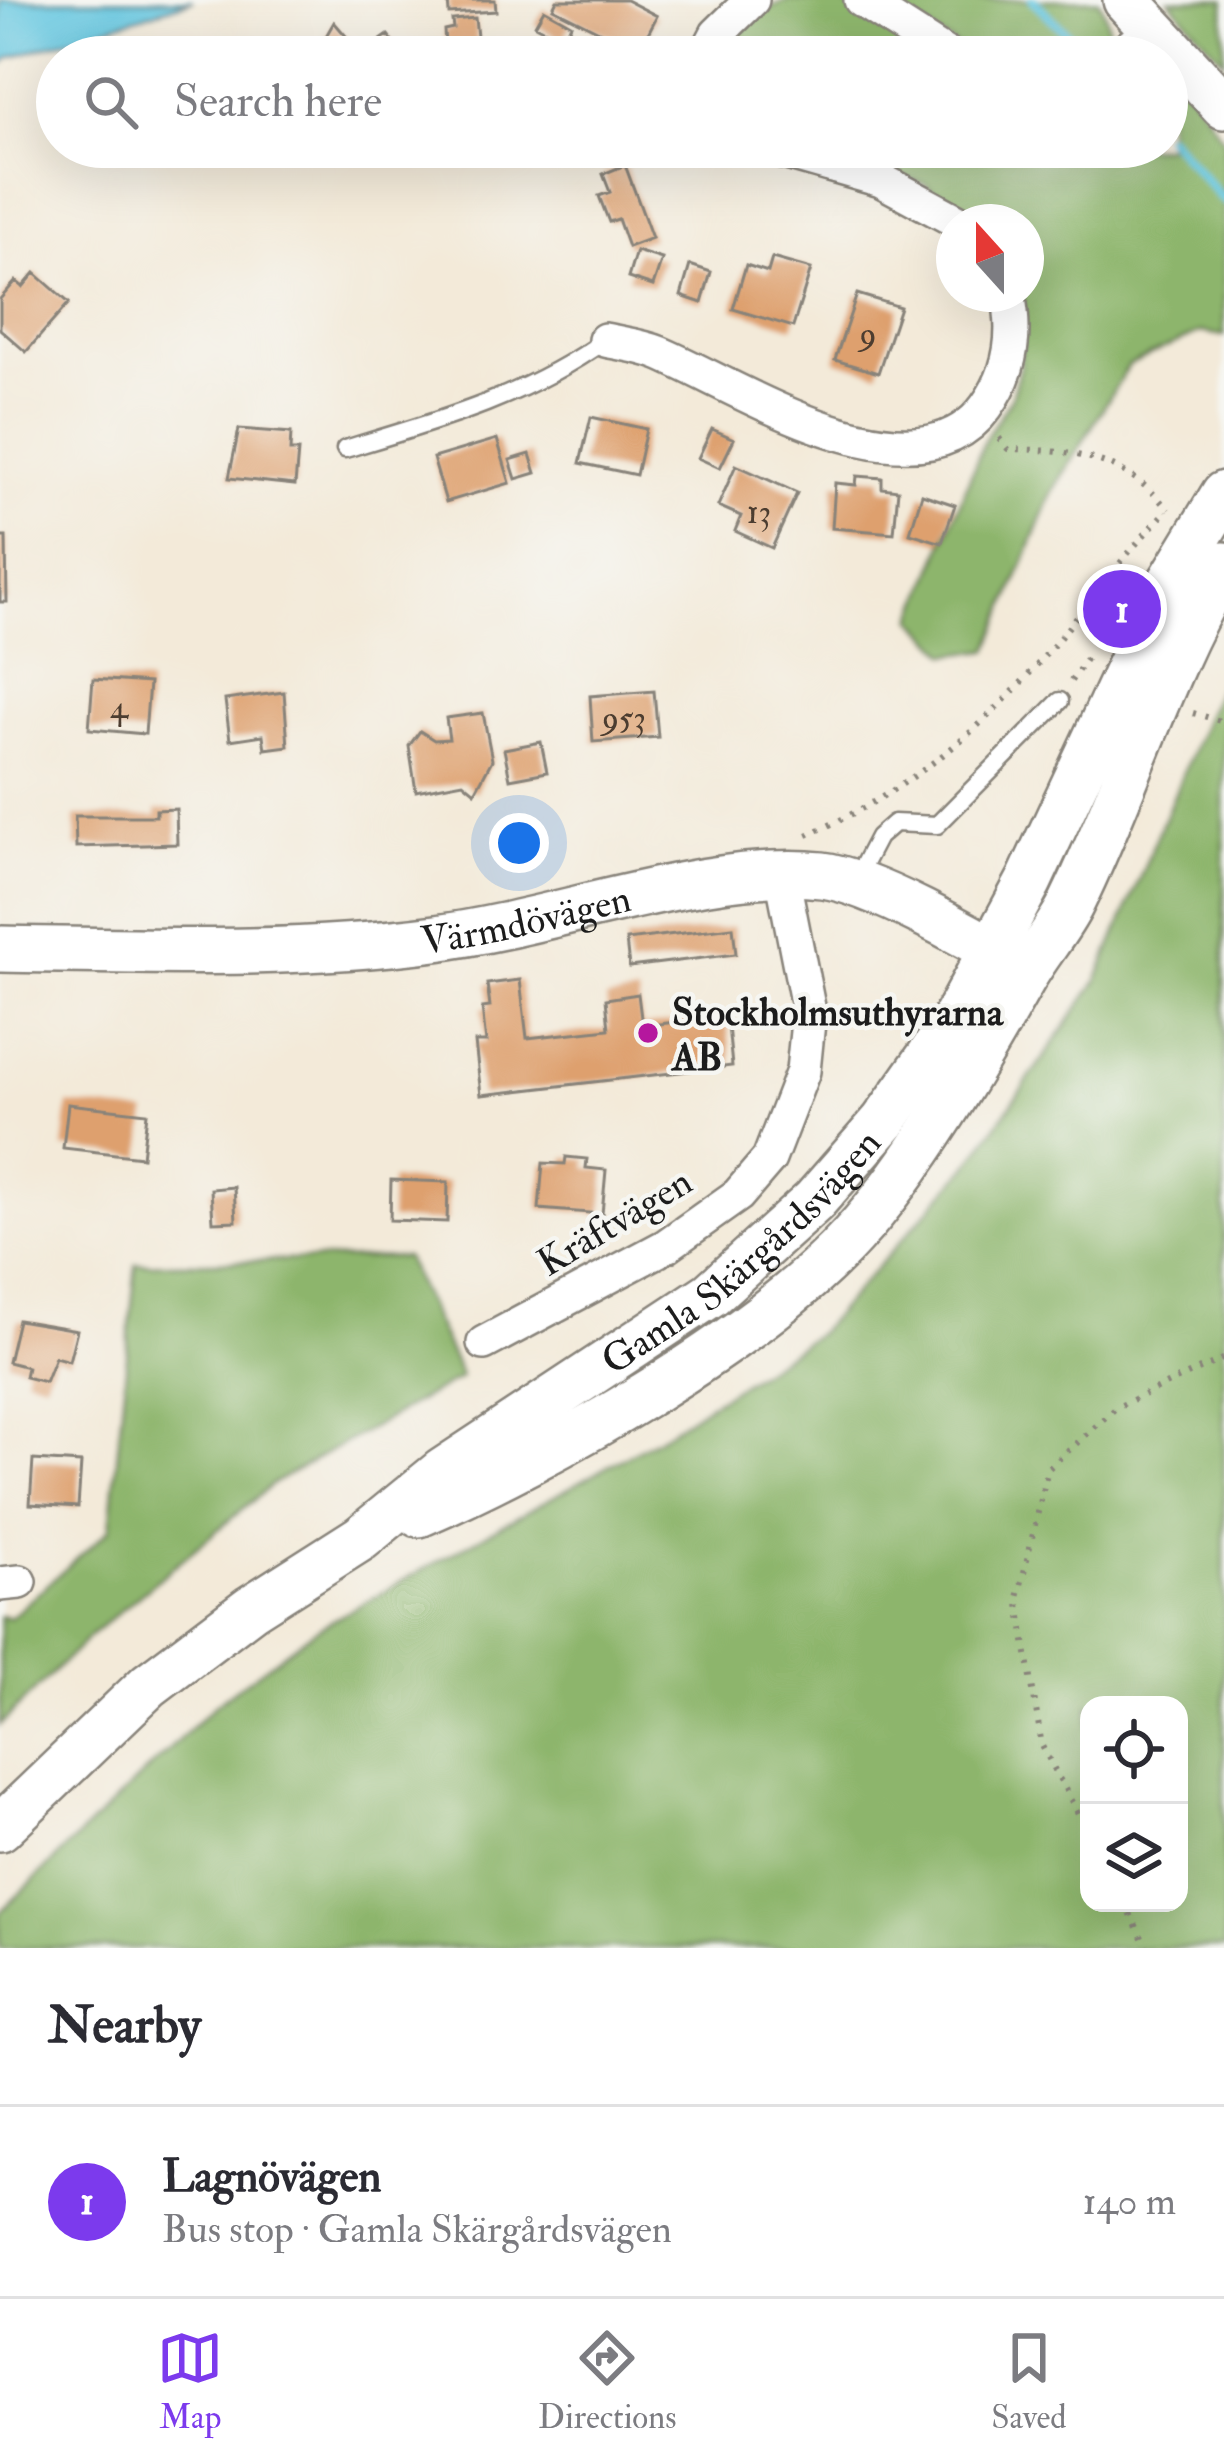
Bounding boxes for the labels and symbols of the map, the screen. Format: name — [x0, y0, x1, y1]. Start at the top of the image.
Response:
north arrow — [936, 204, 1044, 312]
house number: 9 — [857, 314, 876, 355]
house number: 13 — [747, 492, 771, 533]
pin: 1 — [1083, 564, 1161, 654]
house number: 4 — [110, 687, 130, 728]
house number: 953 — [599, 698, 646, 739]
your location — [489, 813, 549, 873]
street label: Värmdövägen — [418, 874, 636, 966]
place label: Stockholmsuthyrarna AB — [670, 988, 1004, 1082]
marker: Stockholmsuthyrarna AB — [635, 1020, 661, 1046]
street label: Gamla Skärgårdsvägen — [592, 1119, 892, 1386]
street label: Kräftvägen — [529, 1157, 701, 1287]

